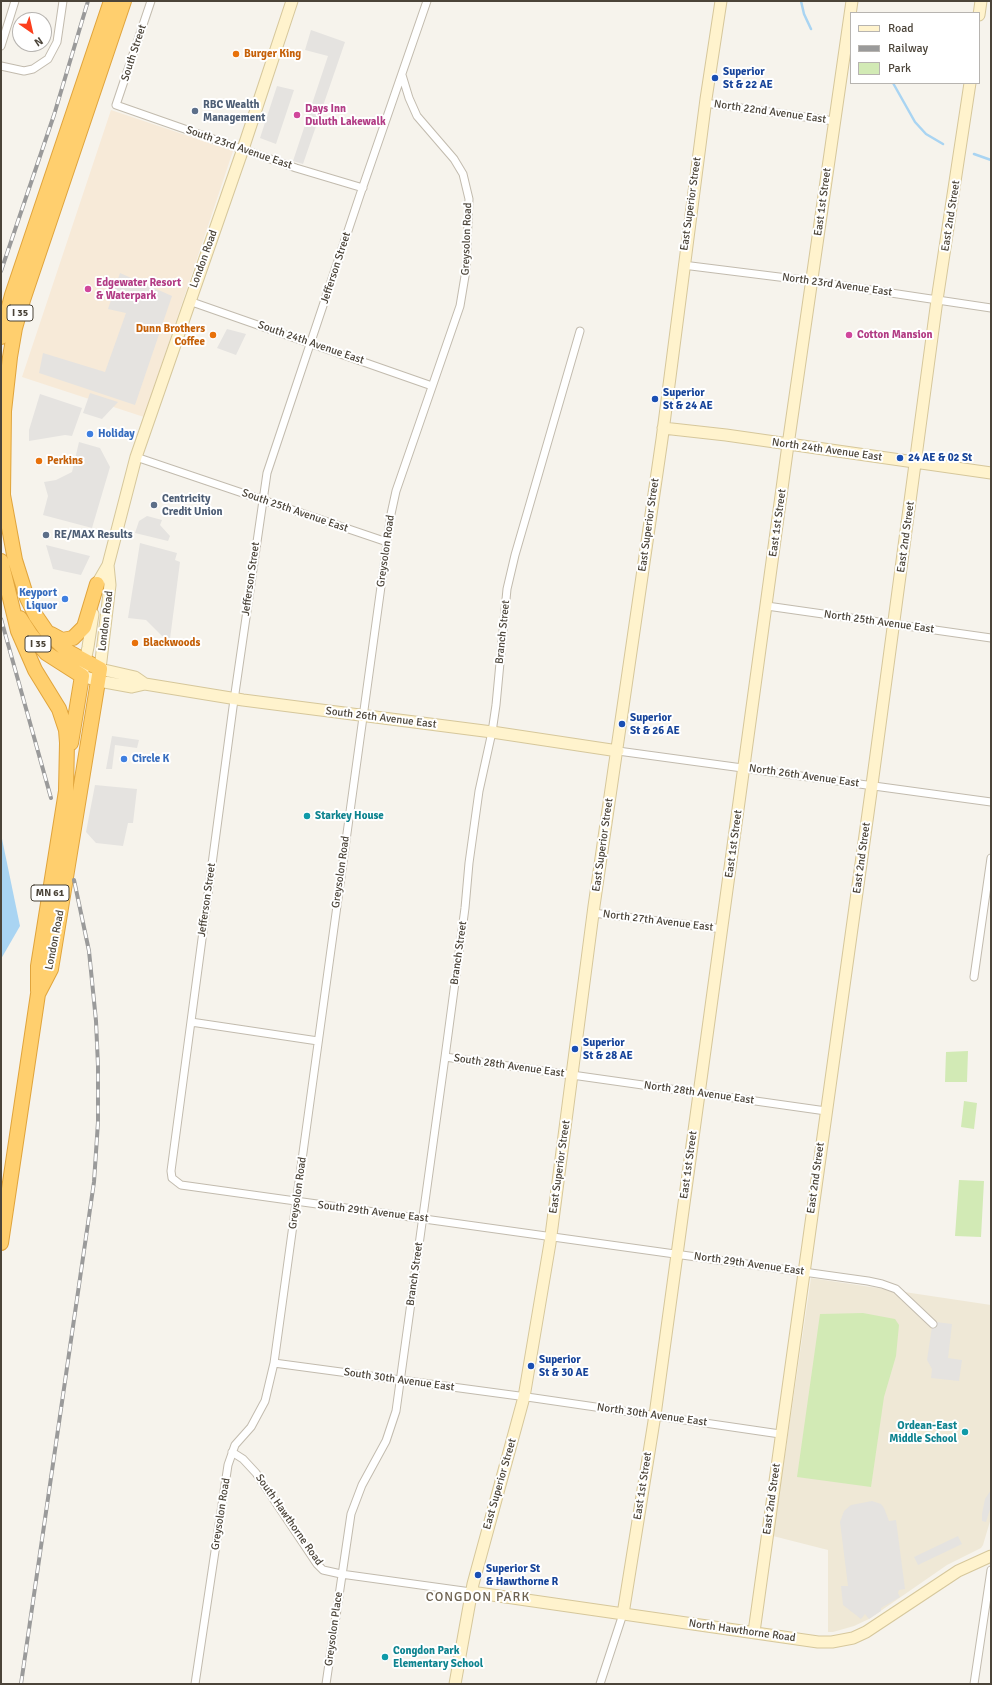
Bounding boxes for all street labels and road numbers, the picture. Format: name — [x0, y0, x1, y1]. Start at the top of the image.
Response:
street label: South Street — [119, 23, 149, 83]
street label: North 22nd Avenue East — [713, 98, 827, 126]
street label: South 23rd Avenue East — [184, 124, 294, 172]
street label: East Superior Street — [678, 156, 704, 252]
street label: East 1st Street — [812, 167, 834, 237]
street label: East 2nd Street — [939, 180, 963, 252]
street label: Greysolon Road — [459, 202, 475, 276]
street label: London Road — [187, 228, 221, 290]
street label: Jefferson Street — [318, 231, 354, 305]
street label: North 23rd Avenue East — [781, 271, 893, 299]
road number: I 35 — [7, 305, 33, 321]
street label: South 24th Avenue East — [256, 319, 366, 367]
street label: North 24th Avenue East — [771, 436, 883, 464]
street label: East Superior Street — [636, 477, 662, 573]
street label: South 25th Avenue East — [240, 487, 350, 535]
street label: East 1st Street — [767, 488, 789, 558]
street label: East 2nd Street — [894, 501, 918, 573]
street label: Greysolon Road — [374, 514, 398, 588]
street label: Jefferson Street — [239, 541, 263, 617]
street label: London Road — [96, 590, 116, 652]
street label: Branch Street — [493, 599, 513, 665]
street label: North 25th Avenue East — [823, 608, 935, 636]
road number: I 35 — [25, 636, 51, 652]
street label: South 26th Avenue East — [325, 705, 437, 731]
street label: North 26th Avenue East — [748, 762, 860, 790]
street label: East Superior Street — [590, 797, 616, 893]
street label: East 1st Street — [723, 809, 745, 879]
street label: East 2nd Street — [850, 822, 874, 894]
street label: Greysolon Road — [329, 835, 353, 909]
street label: Jefferson Street — [195, 862, 219, 938]
road number: MN 61 — [31, 885, 69, 901]
street label: North 27th Avenue East — [602, 908, 714, 934]
street label: London Road — [43, 909, 67, 971]
street label: Branch Street — [448, 920, 470, 986]
street label: South 28th Avenue East — [453, 1052, 565, 1080]
street label: North 28th Avenue East — [643, 1079, 755, 1107]
street label: East Superior Street — [547, 1119, 573, 1215]
street label: East 1st Street — [678, 1130, 700, 1200]
street label: East 2nd Street — [804, 1142, 828, 1214]
street label: Greysolon Road — [286, 1156, 310, 1230]
street label: South 29th Avenue East — [317, 1199, 429, 1225]
street label: Branch Street — [404, 1241, 426, 1307]
street label: North 29th Avenue East — [693, 1250, 805, 1278]
street label: South 30th Avenue East — [343, 1366, 455, 1394]
street label: North 30th Avenue East — [596, 1401, 708, 1429]
street label: East Superior Street — [481, 1437, 519, 1531]
street label: East 1st Street — [631, 1451, 655, 1521]
street label: East 2nd Street — [760, 1463, 784, 1535]
street label: South Hawthorne Road — [253, 1472, 325, 1568]
street label: Greysolon Road — [209, 1477, 233, 1551]
street label: Greysolon Place — [322, 1591, 346, 1667]
street label: North Hawthorne Road — [688, 1617, 796, 1645]

